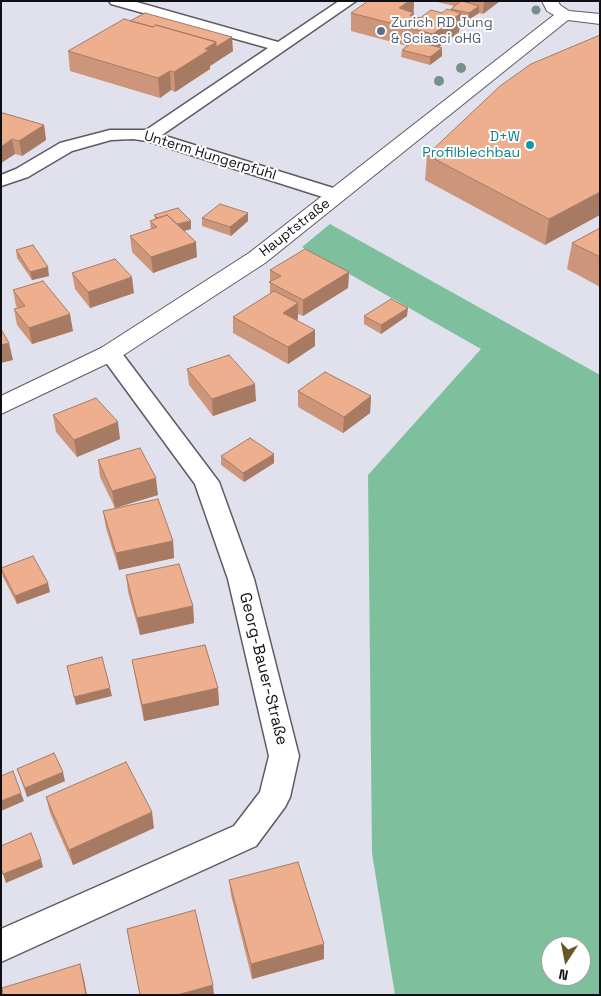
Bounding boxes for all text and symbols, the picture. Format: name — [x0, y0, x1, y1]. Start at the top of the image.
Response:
place label: Zurich RD Jung & Sciasci oHG — [391, 15, 493, 48]
marker: Zurich RD Jung & Sciasci oHG — [375, 25, 387, 37]
street label: Unterm Hungerpfuhl — [142, 128, 278, 184]
place label: D+W Profilblechbau — [422, 129, 520, 162]
marker: D+W Profilblechbau — [524, 139, 536, 151]
street label: Hauptstraße — [256, 195, 334, 261]
street label: Georg-Bauer-Straße — [235, 591, 291, 747]
north arrow — [541, 936, 591, 986]
text: N — [557, 965, 570, 984]

